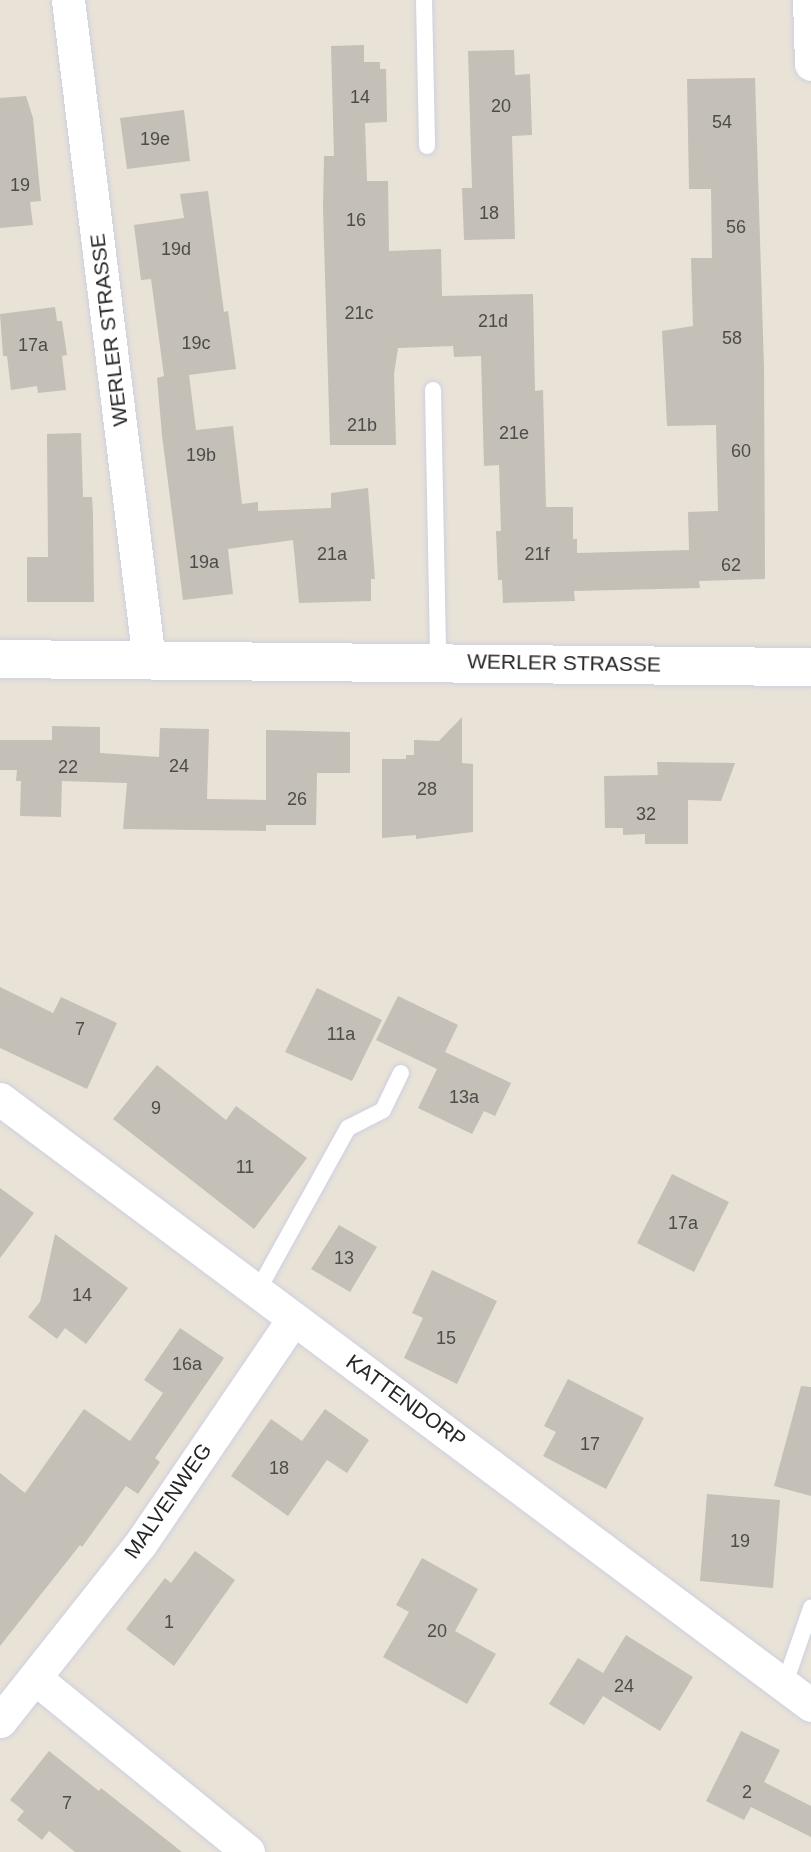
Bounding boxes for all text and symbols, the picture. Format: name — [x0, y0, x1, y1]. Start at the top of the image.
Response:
house number: 14 — [350, 86, 370, 108]
house number: 20 — [491, 95, 511, 117]
house number: 54 — [712, 111, 732, 133]
house number: 19e — [140, 128, 170, 150]
house number: 19 — [10, 174, 30, 196]
house number: 18 — [479, 202, 499, 224]
house number: 16 — [346, 209, 366, 231]
house number: 56 — [726, 216, 746, 238]
street label: WERLER STRASSE — [85, 232, 133, 428]
house number: 19d — [161, 238, 191, 260]
house number: 21c — [344, 302, 374, 324]
house number: 21d — [478, 310, 508, 332]
house number: 58 — [722, 327, 742, 349]
house number: 19c — [181, 332, 211, 354]
house number: 17a — [18, 334, 48, 356]
house number: 21b — [347, 414, 377, 436]
house number: 21e — [499, 422, 529, 444]
house number: 60 — [731, 440, 751, 462]
house number: 19b — [186, 444, 216, 466]
house number: 21a — [317, 543, 347, 565]
house number: 21f — [524, 543, 550, 565]
house number: 19a — [189, 551, 219, 573]
house number: 62 — [721, 554, 741, 576]
street label: WERLER STRASSE — [467, 649, 661, 677]
house number: 24 — [169, 755, 189, 777]
house number: 22 — [58, 756, 78, 778]
house number: 28 — [417, 778, 437, 800]
house number: 26 — [287, 788, 307, 810]
house number: 32 — [636, 803, 656, 825]
house number: 7 — [75, 1018, 85, 1040]
house number: 11a — [327, 1023, 355, 1045]
house number: 13a — [449, 1086, 479, 1108]
house number: 9 — [151, 1097, 161, 1119]
house number: 11 — [236, 1156, 254, 1178]
house number: 17a — [668, 1212, 698, 1234]
house number: 13 — [334, 1247, 354, 1269]
house number: 14 — [72, 1284, 92, 1306]
house number: 15 — [436, 1327, 456, 1349]
street label: KATTENDORP — [341, 1349, 471, 1453]
house number: 16a — [172, 1353, 202, 1375]
house number: 17 — [580, 1433, 600, 1455]
street label: MALVENWEG — [119, 1438, 217, 1564]
house number: 18 — [269, 1457, 289, 1479]
house number: 19 — [730, 1530, 750, 1552]
house number: 1 — [164, 1611, 174, 1633]
house number: 20 — [427, 1620, 447, 1642]
house number: 24 — [614, 1675, 634, 1697]
house number: 2 — [742, 1781, 752, 1803]
house number: 7 — [62, 1792, 72, 1814]

